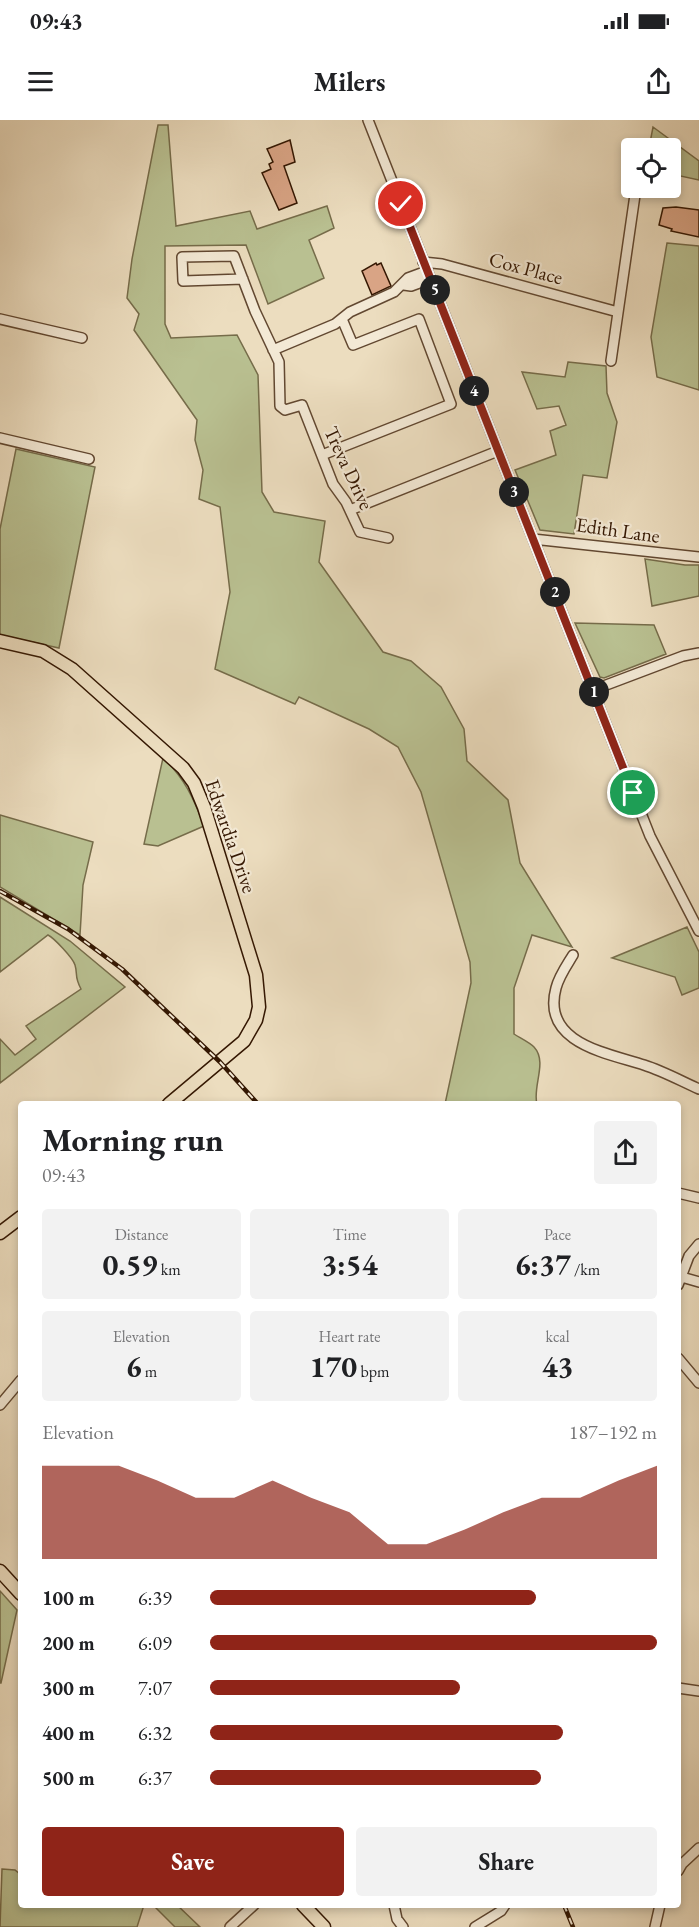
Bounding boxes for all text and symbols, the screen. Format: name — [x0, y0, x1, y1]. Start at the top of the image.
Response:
text: 09:43 — [30, 7, 83, 36]
text: Milers — [313, 64, 386, 99]
icon: menu — [24, 65, 57, 98]
icon: share — [642, 65, 675, 98]
map controls — [621, 138, 681, 198]
button: locate — [621, 138, 681, 198]
pin — [375, 178, 426, 229]
icon: check — [384, 187, 417, 220]
street label: Cox Place — [486, 246, 566, 290]
pin: 5 — [420, 275, 450, 305]
text: 5 — [431, 279, 439, 300]
pin: 4 — [459, 376, 489, 406]
text: 4 — [470, 380, 478, 401]
street label: Treva Drive — [318, 422, 380, 514]
pin: 3 — [499, 477, 529, 507]
text: 3 — [510, 481, 518, 502]
street label: Edith Lane — [574, 511, 662, 549]
pin: 2 — [540, 577, 570, 607]
text: 2 — [551, 581, 559, 602]
pin: 1 — [579, 677, 609, 707]
text: 1 — [590, 681, 598, 702]
pin — [607, 767, 658, 818]
street label: Edwardia Drive — [199, 776, 263, 897]
icon: arrive — [616, 776, 649, 809]
text: Morning run — [42, 1118, 224, 1161]
button: share — [594, 1121, 657, 1184]
text: 09:43 — [42, 1162, 85, 1188]
text: Distance — [115, 1224, 168, 1245]
text: Time — [333, 1224, 366, 1245]
text: Pace — [544, 1224, 571, 1245]
text: 0.59 — [102, 1245, 157, 1284]
text: 3:54 — [321, 1245, 378, 1284]
text: 6:37 — [515, 1245, 571, 1284]
text: km — [157, 1259, 181, 1280]
text: /km — [571, 1259, 600, 1280]
text: Elevation — [113, 1326, 170, 1347]
text: Heart rate — [318, 1326, 381, 1347]
text: kcal — [545, 1326, 570, 1347]
text: 6 — [126, 1347, 142, 1386]
text: 170 — [310, 1347, 357, 1386]
text: 43 — [542, 1347, 573, 1386]
text: m — [142, 1361, 157, 1382]
text: bpm — [357, 1361, 389, 1382]
text: Elevation — [42, 1419, 114, 1445]
text: 187–192 m — [569, 1419, 657, 1445]
text: 100 m — [42, 1585, 95, 1611]
text: 6:39 — [138, 1585, 172, 1611]
text: 200 m — [42, 1630, 95, 1656]
text: 6:09 — [138, 1630, 172, 1656]
text: 300 m — [42, 1675, 95, 1701]
text: 7:07 — [138, 1675, 172, 1701]
text: 400 m — [42, 1720, 95, 1746]
text: 6:32 — [138, 1720, 172, 1746]
text: 500 m — [42, 1765, 95, 1791]
text: 6:37 — [138, 1765, 172, 1791]
button: Save — [42, 1827, 344, 1896]
button: Share — [356, 1827, 657, 1896]

